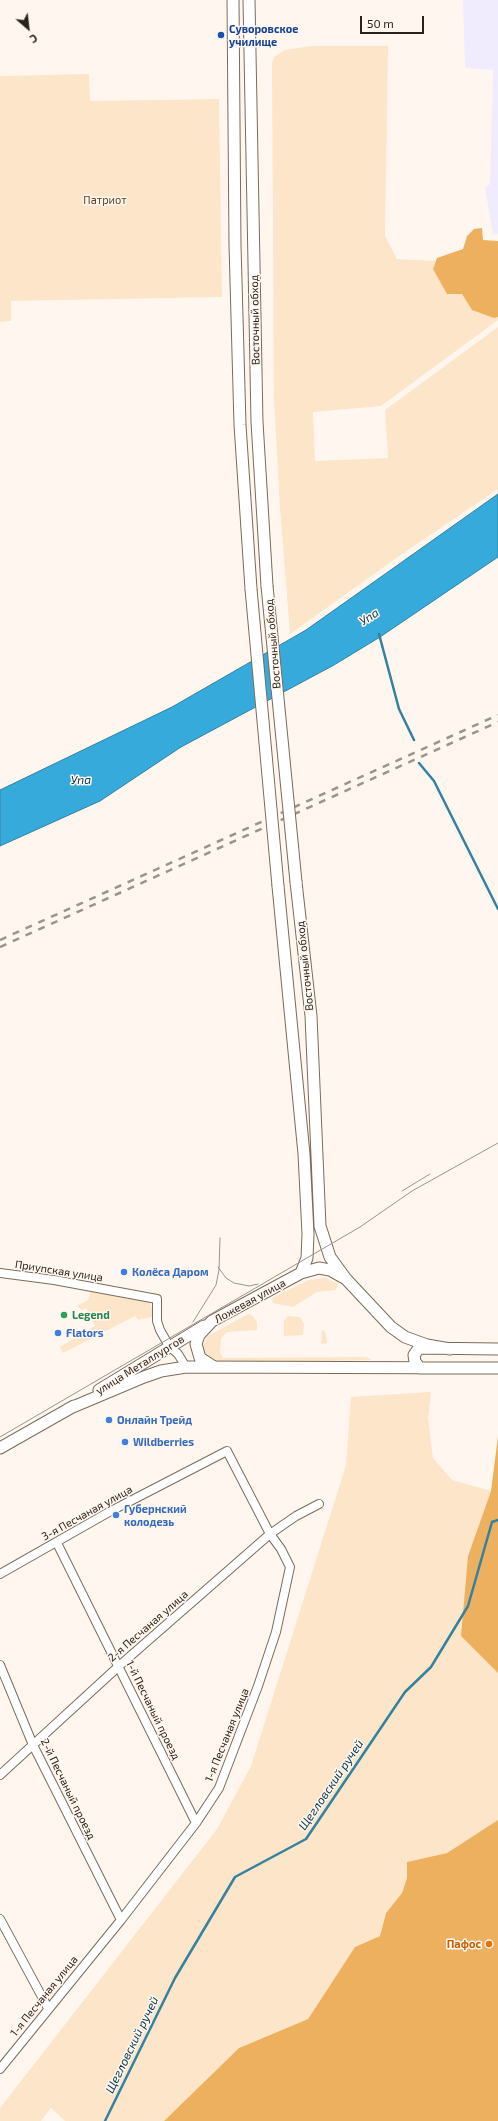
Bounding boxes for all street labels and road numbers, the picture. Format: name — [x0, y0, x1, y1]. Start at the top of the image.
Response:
street label: Восточный обход — [248, 275, 262, 365]
street label: Восточный обход — [262, 599, 284, 689]
street label: Восточный обход — [294, 921, 316, 1011]
street label: Приупская улица — [14, 1258, 104, 1284]
street label: Ложевая улица — [212, 1276, 288, 1326]
street label: улица Металлургов — [93, 1332, 187, 1398]
street label: 3-я Песчаная улица — [39, 1483, 135, 1543]
street label: 2-я Песчаная улица — [105, 1588, 191, 1664]
street label: 1-й Песчаный проезд — [123, 1658, 183, 1762]
street label: 1-я Песчаная улица — [202, 1686, 252, 1784]
street label: 2-й Песчаный проезд — [38, 1736, 98, 1842]
street label: 1-я Песчаная улица — [7, 1953, 81, 2039]

